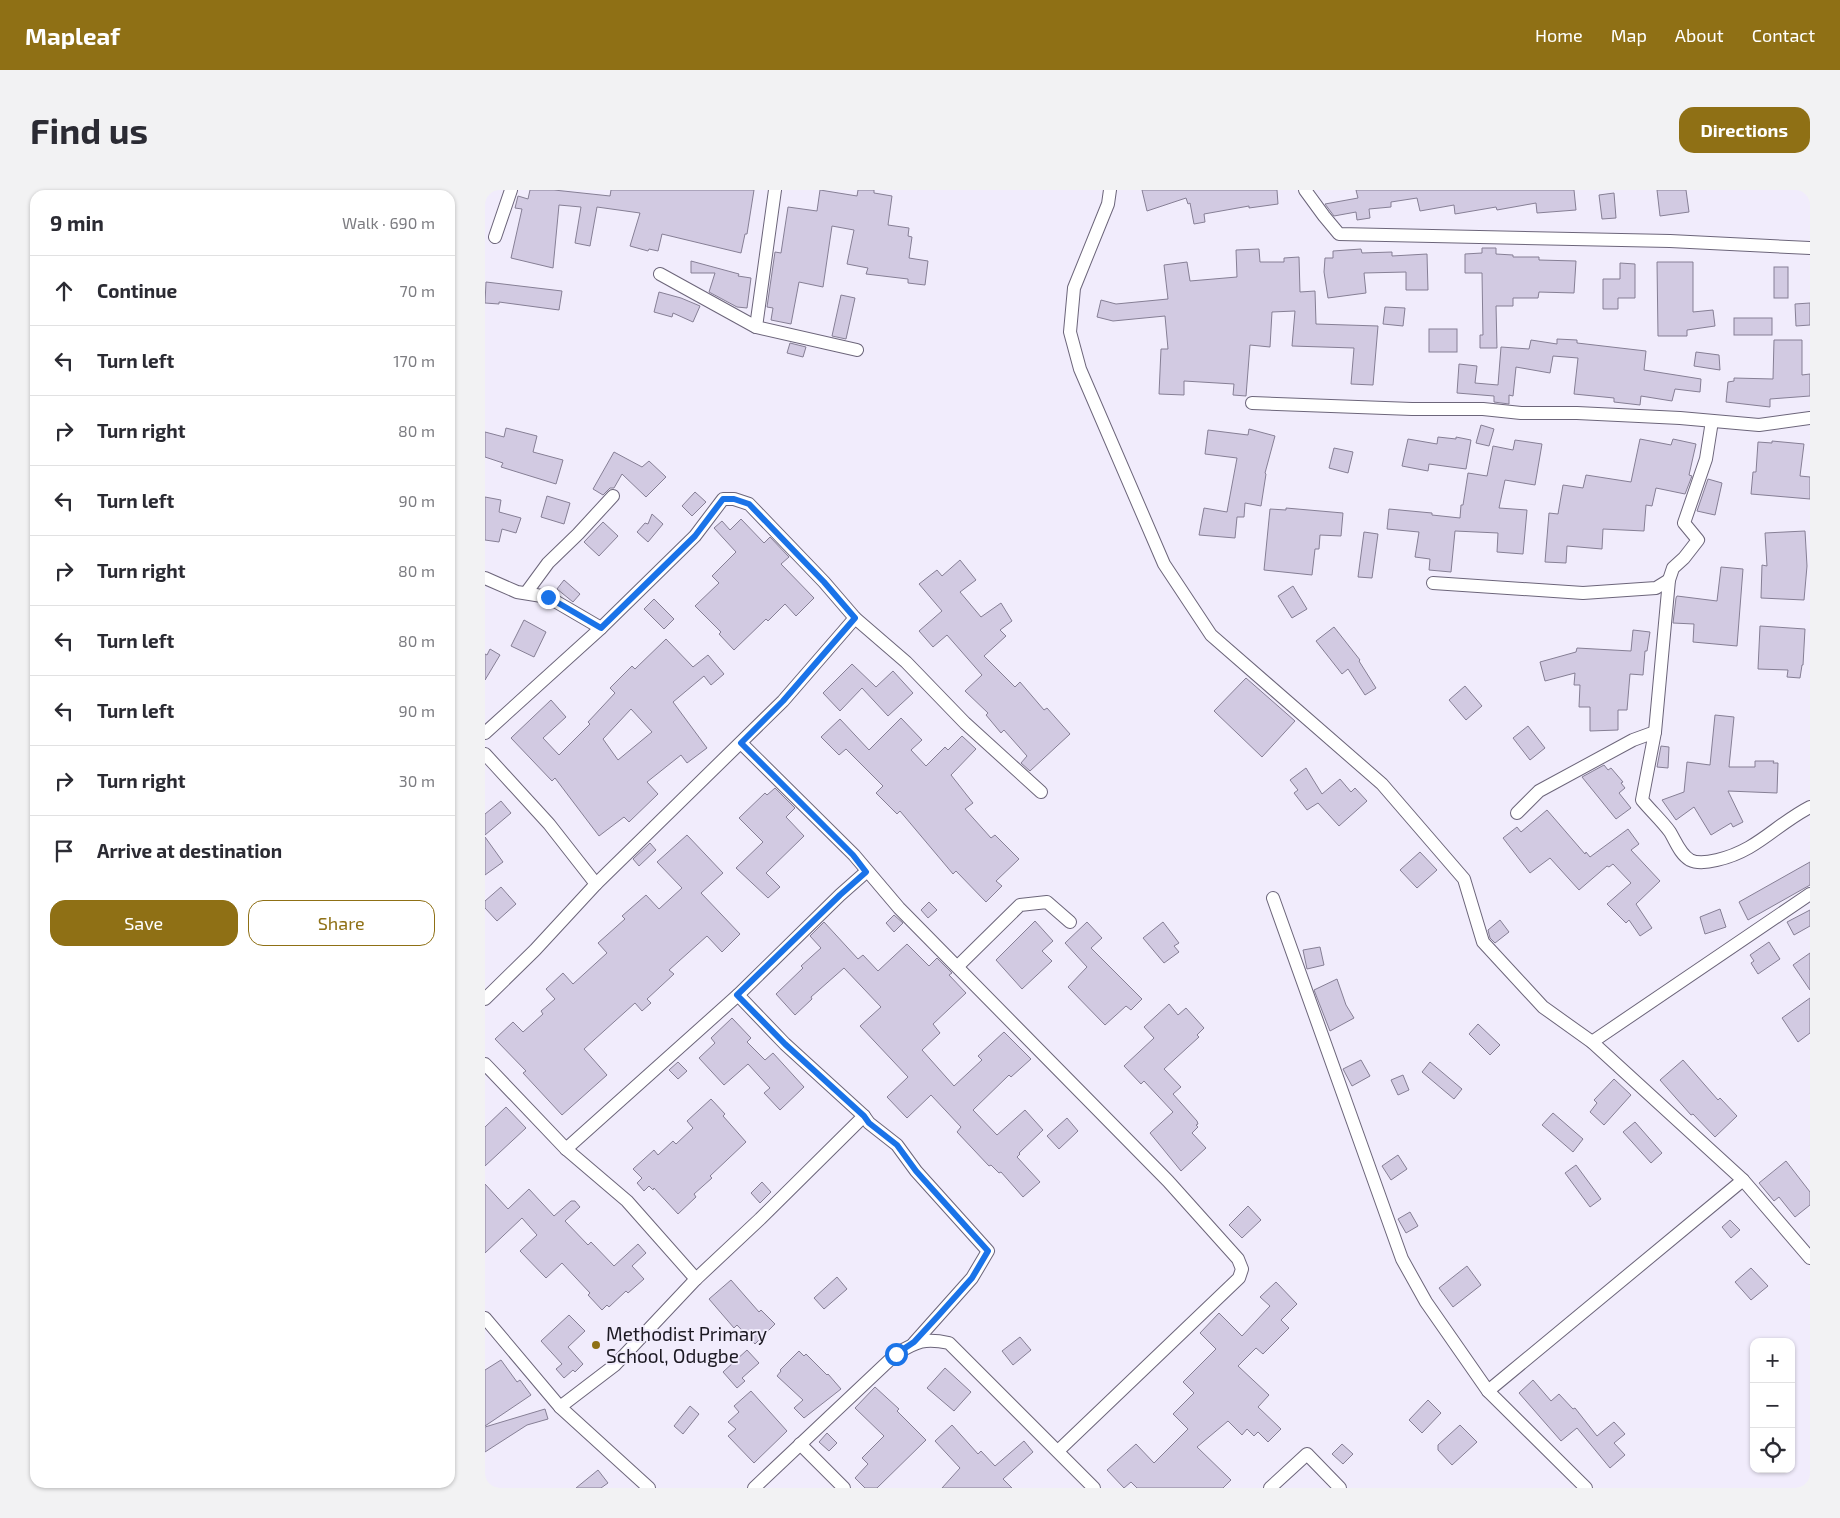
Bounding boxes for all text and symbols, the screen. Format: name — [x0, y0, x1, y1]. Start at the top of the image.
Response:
text: Mapleaf — [25, 21, 120, 50]
text: Home — [1535, 24, 1583, 46]
text: Map — [1611, 24, 1647, 46]
text: About — [1675, 24, 1724, 46]
text: Contact — [1752, 24, 1815, 46]
button: Directions — [1679, 107, 1810, 153]
text: Find us — [30, 109, 148, 151]
text: 9 min — [50, 210, 104, 235]
text: Walk · 690 m — [342, 213, 435, 232]
icon: ahead — [50, 277, 78, 305]
text: Continue — [97, 279, 177, 302]
text: 70 m — [400, 281, 435, 300]
icon: left — [50, 347, 78, 375]
text: Turn left — [97, 349, 174, 372]
text: 170 m — [393, 351, 435, 370]
icon: right — [50, 417, 78, 445]
text: Turn right — [97, 419, 185, 442]
text: 80 m — [398, 421, 435, 440]
icon: left — [50, 487, 78, 515]
text: Turn left — [97, 489, 174, 512]
text: 90 m — [399, 491, 435, 510]
icon: right — [50, 557, 78, 585]
text: Turn right — [97, 559, 185, 582]
text: 80 m — [398, 561, 435, 580]
route end — [537, 586, 560, 609]
icon: left — [50, 627, 78, 655]
text: Turn left — [97, 629, 174, 652]
text: 80 m — [398, 631, 435, 650]
icon: left — [50, 697, 78, 725]
text: Turn left — [97, 699, 174, 722]
text: 90 m — [399, 701, 435, 720]
icon: right — [50, 767, 78, 795]
text: Turn right — [97, 769, 185, 792]
text: 30 m — [399, 771, 435, 790]
icon: arrive — [50, 837, 78, 865]
text: Arrive at destination — [97, 839, 282, 862]
button: Save — [50, 900, 238, 946]
button: Share — [248, 900, 435, 946]
place label: Methodist Primary School, Odugbe — [606, 1322, 767, 1367]
map controls — [1750, 1338, 1795, 1473]
button: + — [1750, 1338, 1795, 1383]
marker: Methodist Primary School, Odugbe — [590, 1339, 602, 1351]
route start — [885, 1343, 908, 1366]
button: − — [1750, 1383, 1795, 1428]
button: locate — [1750, 1428, 1795, 1473]

